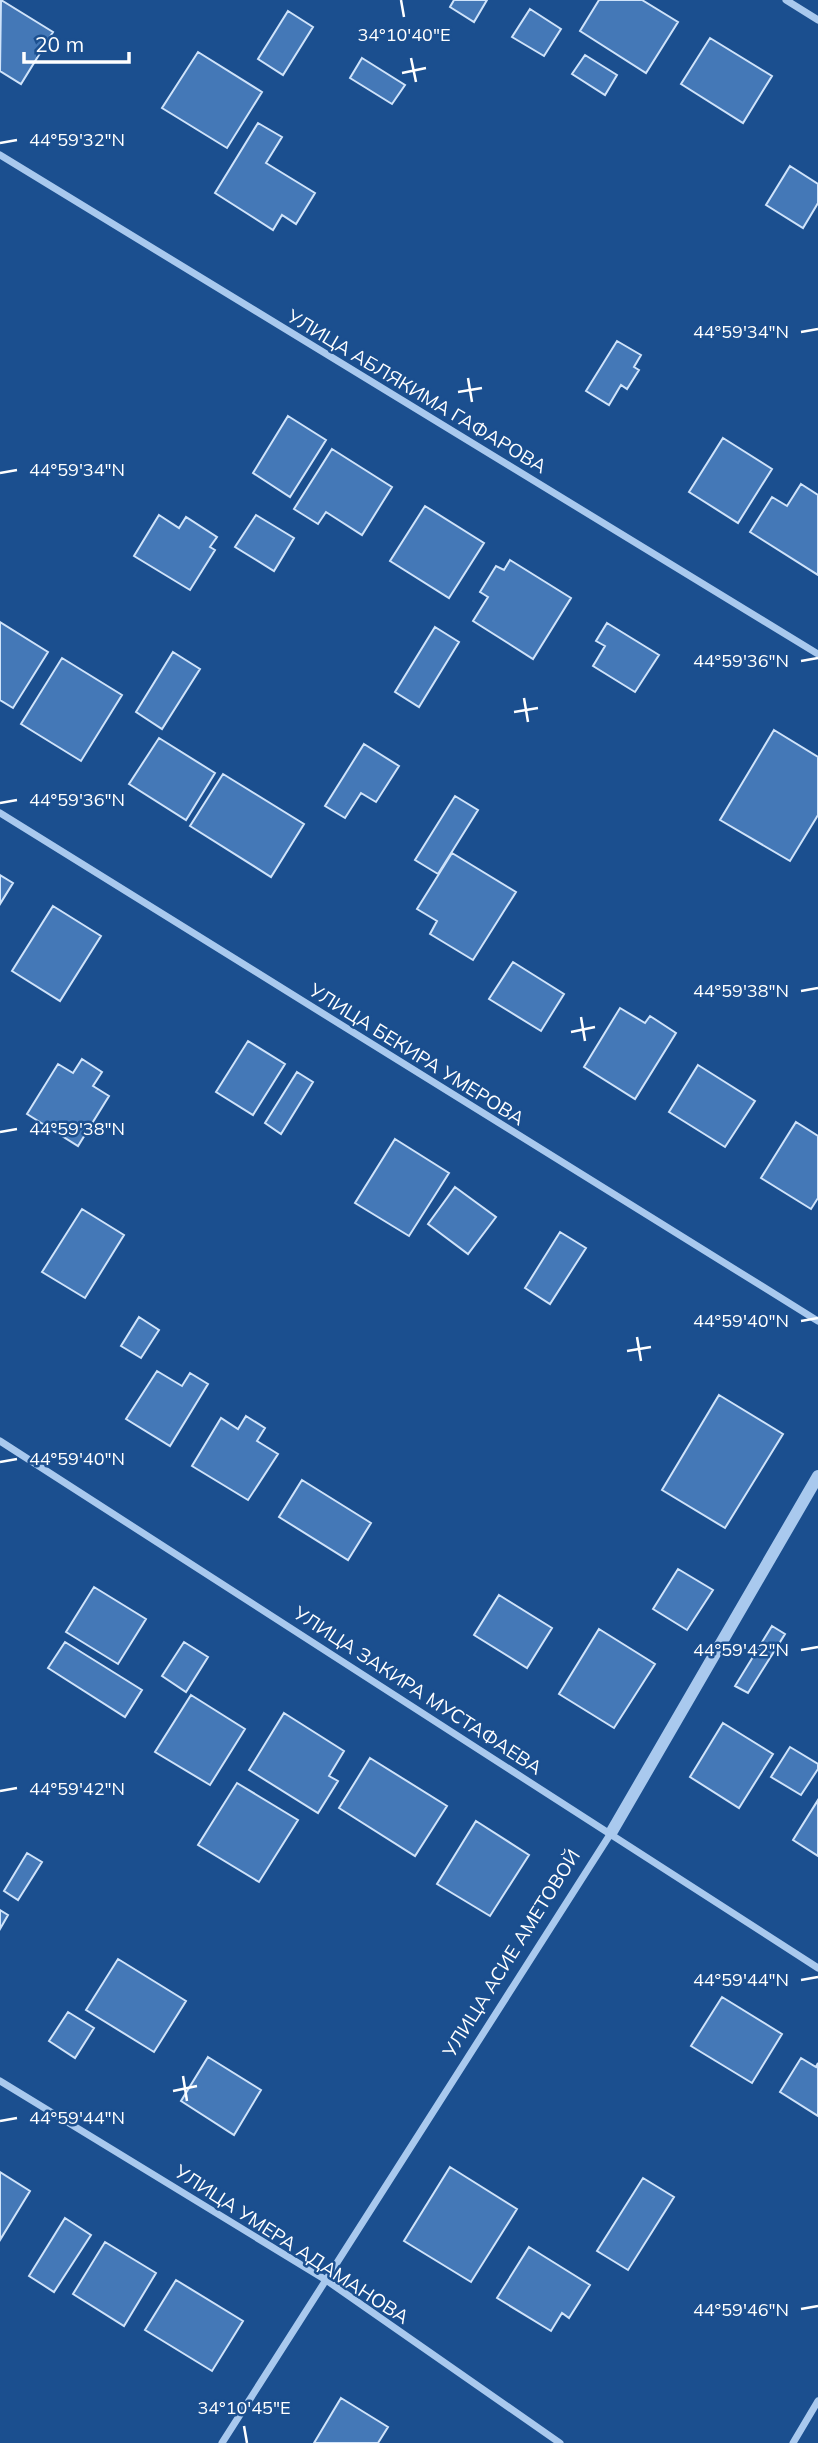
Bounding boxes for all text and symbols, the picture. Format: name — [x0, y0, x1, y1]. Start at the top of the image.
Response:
scale bar — [24, 21, 130, 65]
text: 34°10'40"E — [357, 23, 451, 46]
text: 20 m — [35, 31, 84, 57]
text: 44°59'32"N — [29, 128, 125, 151]
street label: УЛИЦА АБЛЯКИМА ГАФАРОВА — [282, 303, 551, 478]
text: 44°59'34"N — [693, 320, 789, 343]
text: 44°59'34"N — [29, 458, 125, 481]
text: 44°59'36"N — [693, 649, 789, 672]
text: 44°59'36"N — [29, 788, 125, 811]
street label: УЛИЦА БЕКИРА УМЕРОВА — [304, 977, 529, 1130]
text: 44°59'38"N — [693, 979, 789, 1002]
text: 44°59'38"N — [29, 1117, 125, 1140]
text: 44°59'40"N — [693, 1309, 789, 1332]
text: 44°59'40"N — [29, 1447, 125, 1470]
street label: УЛИЦА ЗАКИРА МУСТАФАЕВА — [288, 1600, 547, 1779]
text: 44°59'42"N — [693, 1638, 789, 1661]
text: 44°59'42"N — [29, 1777, 125, 1800]
street label: УЛИЦА АСИЕ АМЕТОВОЙ — [437, 1845, 585, 2062]
text: 44°59'44"N — [693, 1968, 789, 1991]
text: 44°59'44"N — [29, 2106, 125, 2129]
street label: УЛИЦА УМЕРА АДАМАНОВА — [169, 2159, 414, 2329]
text: 44°59'46"N — [693, 2298, 789, 2321]
text: 34°10'45"E — [197, 2396, 291, 2419]

